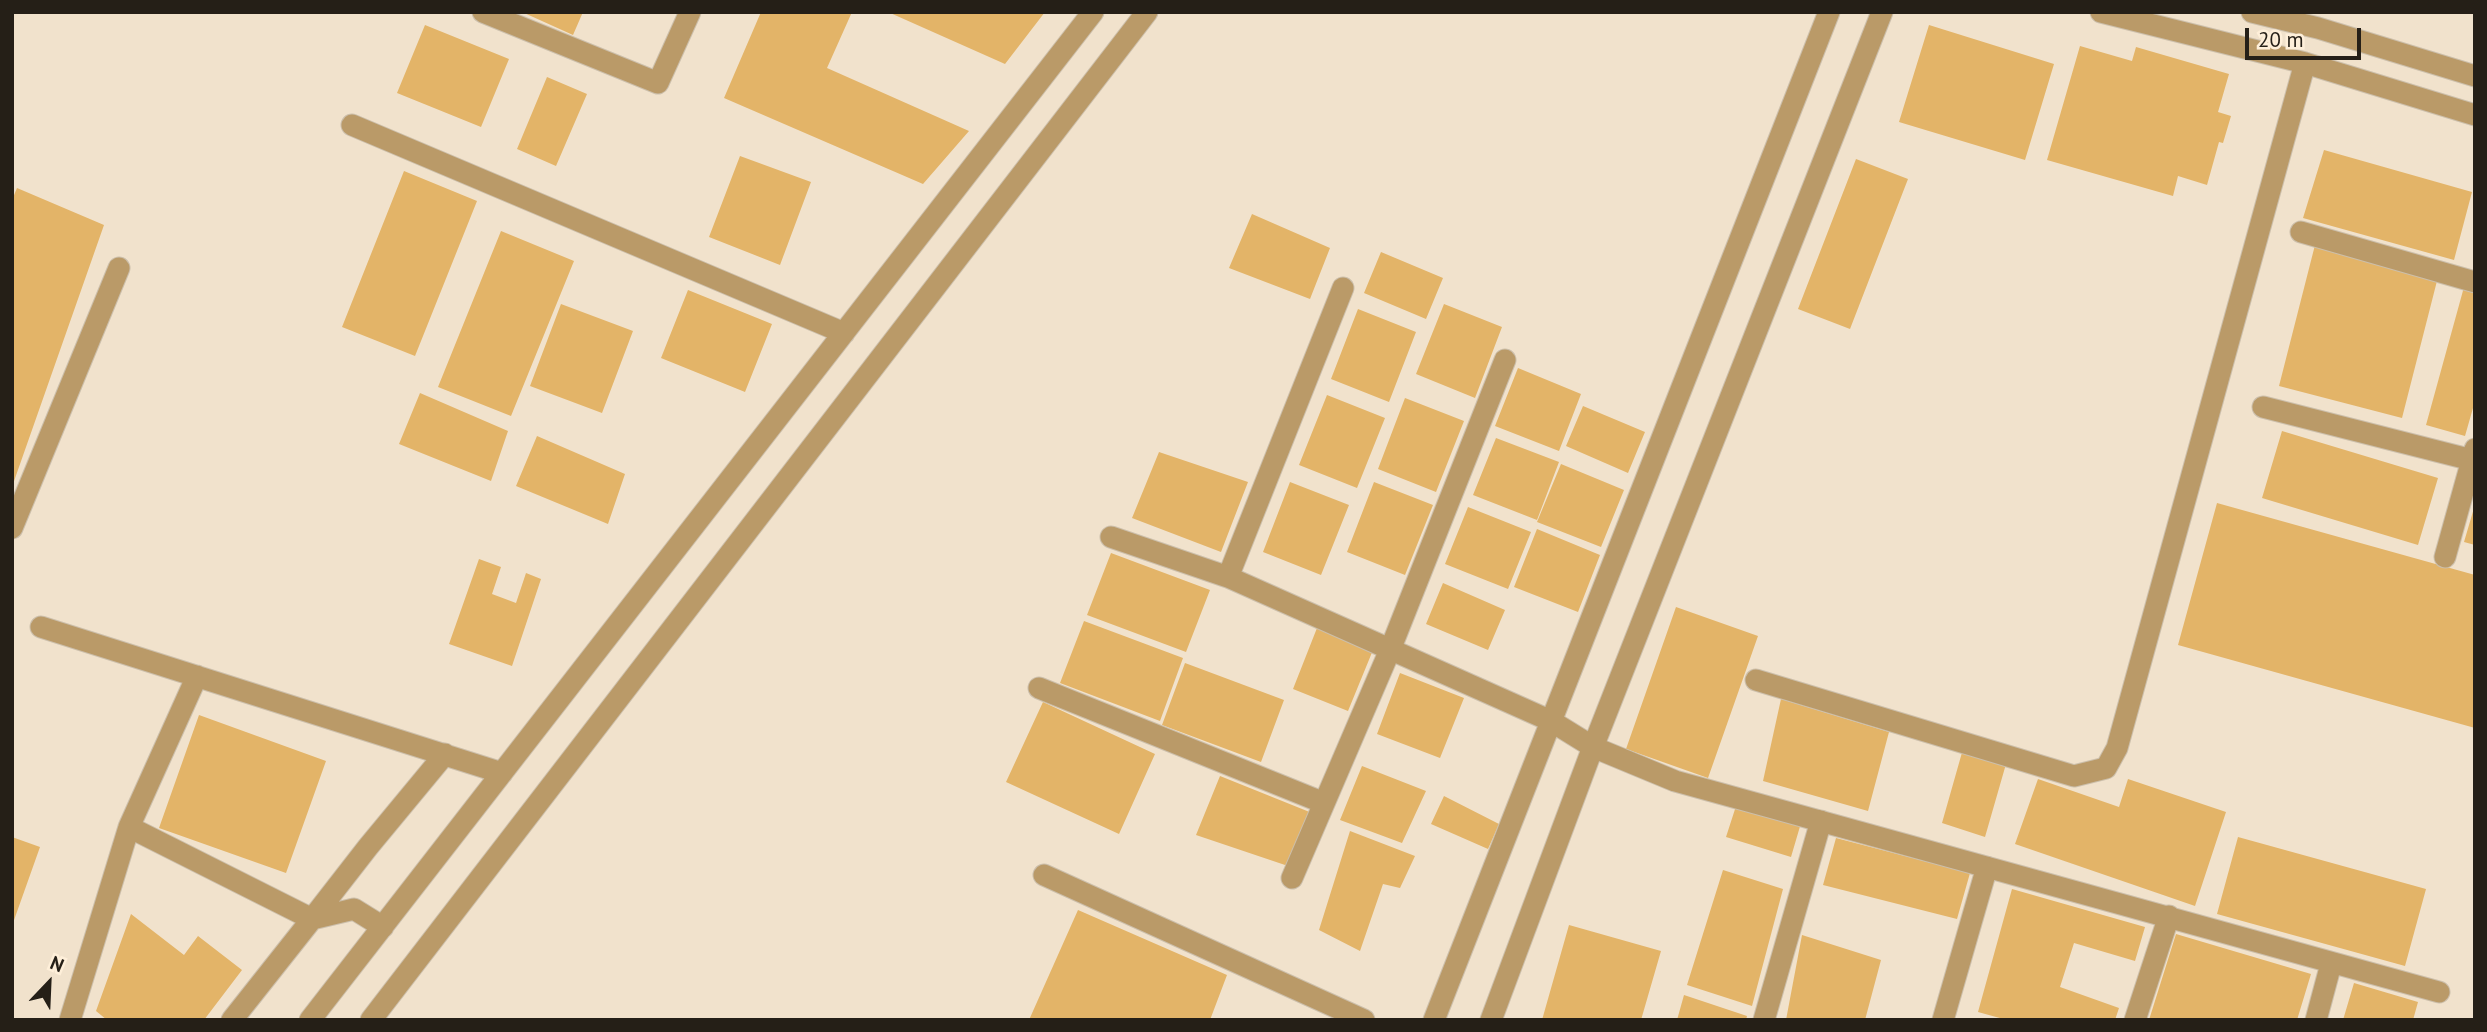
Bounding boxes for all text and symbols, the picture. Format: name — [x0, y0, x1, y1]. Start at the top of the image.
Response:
scale bar — [2249, 14, 2364, 58]
text: 20 m — [2258, 26, 2304, 53]
north arrow — [14, 948, 84, 1018]
text: N — [47, 950, 68, 977]

